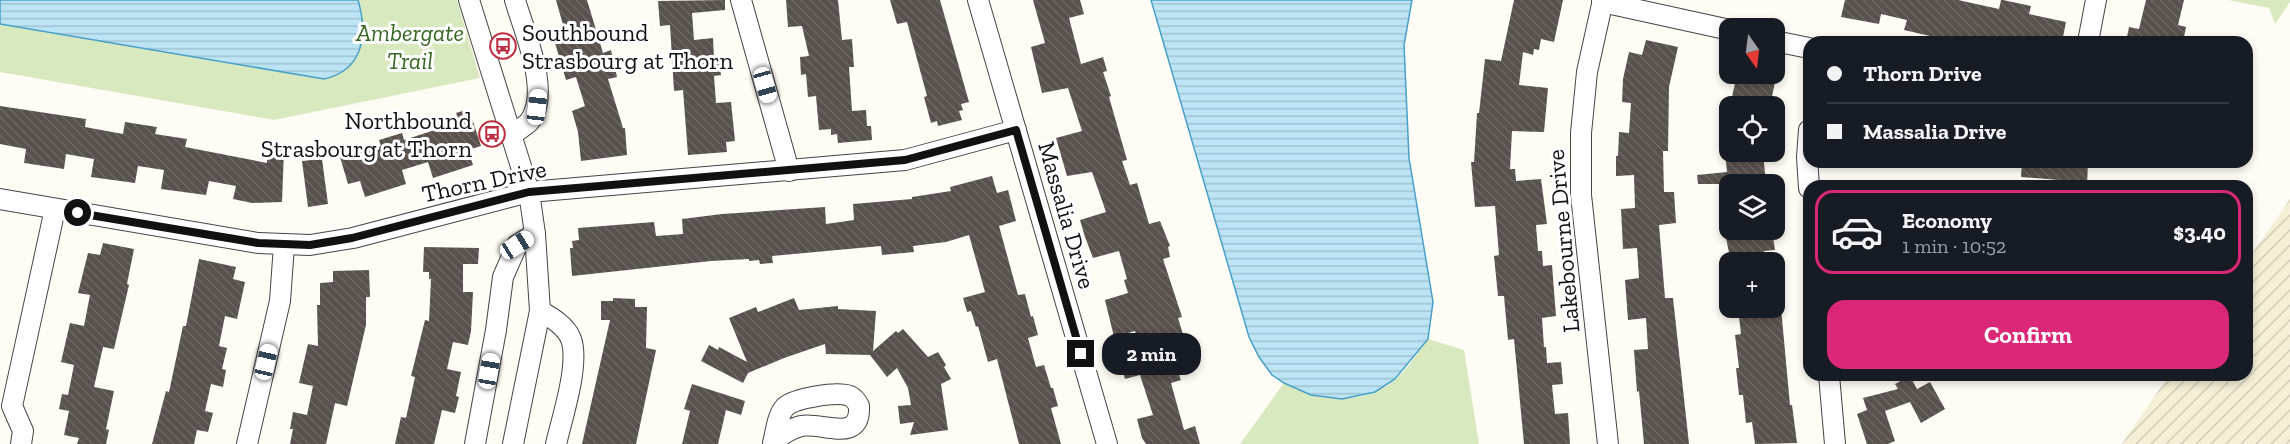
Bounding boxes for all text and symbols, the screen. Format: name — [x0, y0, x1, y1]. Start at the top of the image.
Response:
park label: Ambergate Trail — [355, 18, 464, 75]
place label: Southbound Strasbourg at Thorn — [522, 18, 733, 75]
north arrow — [1719, 18, 1785, 84]
map controls — [1719, 18, 1785, 318]
bus stop icon: Southbound Strasbourg at Thorn — [488, 31, 518, 61]
text: Thorn Drive — [1863, 60, 1982, 87]
car — [751, 65, 779, 105]
car — [526, 88, 548, 126]
button: locate — [1719, 96, 1785, 162]
place label: Northbound Strasbourg at Thorn — [261, 106, 472, 163]
text: Massalia Drive — [1863, 118, 2006, 145]
bus stop icon: Northbound Strasbourg at Thorn — [477, 119, 507, 149]
street label: Massalia Drive — [1032, 138, 1102, 292]
street label: Lakebourne Drive — [1541, 148, 1585, 334]
street label: Thorn Drive — [419, 154, 549, 208]
button: layers — [1719, 174, 1785, 240]
route start — [64, 199, 91, 226]
icon: car — [1830, 205, 1884, 259]
text: Economy — [1902, 207, 1992, 234]
text: $3.40 — [2173, 219, 2226, 246]
car — [497, 228, 537, 262]
text: 1 min · 10:52 — [1902, 234, 2006, 258]
button: + — [1719, 252, 1785, 318]
button: Confirm — [1827, 300, 2229, 369]
callout: 2 min — [1102, 333, 1201, 375]
route end — [1067, 340, 1094, 367]
car — [253, 342, 279, 382]
text: 2 min — [1127, 342, 1176, 366]
car — [477, 352, 501, 390]

